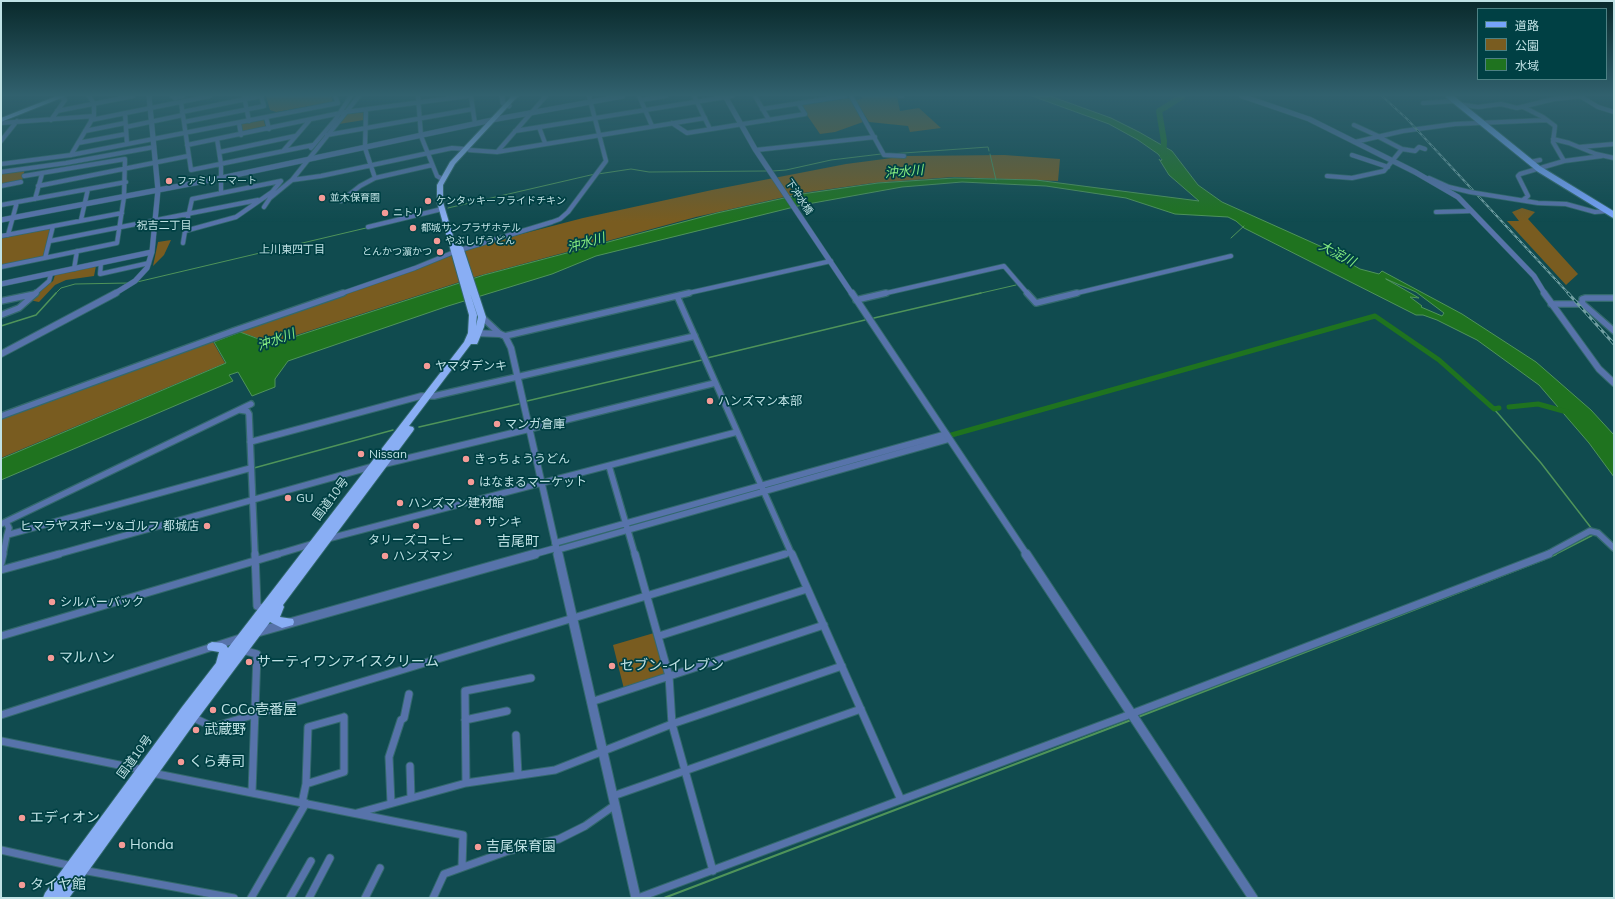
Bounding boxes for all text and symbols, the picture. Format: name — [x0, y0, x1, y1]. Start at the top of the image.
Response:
legend — [1477, 8, 1607, 80]
text: 道路 — [1515, 18, 1539, 33]
text: 公園 — [1515, 38, 1539, 53]
text: 水域 — [1515, 58, 1539, 73]
water label: 沖水川 — [884, 163, 924, 181]
place label: ファミリーマート — [177, 175, 257, 187]
marker: ファミリーマート — [164, 176, 174, 186]
street label: 下沖水橋 — [783, 177, 815, 217]
place label: 並木保育園 — [330, 192, 380, 204]
marker: 並木保育園 — [317, 193, 327, 203]
place label: ケンタッキーフライドチキン — [436, 195, 566, 207]
marker: ケンタッキーフライドチキン — [423, 196, 433, 206]
place label: ニトリ — [393, 207, 423, 219]
marker: ニトリ — [380, 208, 390, 218]
district label: 祝吉二丁目 — [137, 219, 191, 233]
place label: 都城サンプラザホテル — [421, 222, 521, 234]
marker: 都城サンプラザホテル — [408, 223, 418, 233]
water label: 沖水川 — [565, 230, 607, 256]
place label: やぶしげうどん — [445, 235, 515, 247]
marker: やぶしげうどん — [432, 236, 442, 246]
water label: 大淀川 — [1316, 238, 1358, 270]
district label: 上川東四丁目 — [259, 243, 325, 257]
place label: とんかつ濵かつ — [362, 246, 432, 258]
marker: とんかつ濵かつ — [435, 247, 445, 257]
water label: 沖水川 — [255, 326, 297, 354]
place label: ヤマダデンキ — [435, 359, 507, 373]
marker: ヤマダデンキ — [422, 361, 432, 371]
place label: ハンズマン本部 — [718, 394, 802, 408]
marker: ハンズマン本部 — [705, 396, 715, 406]
place label: マンガ倉庫 — [505, 417, 565, 431]
marker: マンガ倉庫 — [492, 419, 502, 429]
place label: Nissan — [369, 447, 407, 461]
marker: Nissan — [356, 449, 366, 459]
place label: きっちょううどん — [474, 452, 570, 466]
marker: きっちょううどん — [461, 454, 471, 464]
street label: 国道10号 — [310, 475, 352, 523]
place label: はなまるマーケット — [479, 475, 587, 489]
marker: はなまるマーケット — [466, 477, 476, 487]
place label: GU — [296, 491, 314, 505]
marker: GU — [283, 493, 293, 503]
place label: ハンズマン建材館 — [408, 496, 504, 510]
marker: ハンズマン建材館 — [395, 498, 405, 508]
place label: サンキ — [486, 515, 522, 529]
marker: サンキ — [473, 517, 483, 527]
place label: ヒマラヤスポーツ&ゴルフ 都城店 — [20, 519, 199, 533]
marker: ヒマラヤスポーツ&ゴルフ 都城店 — [202, 521, 212, 531]
marker: タリーズコーヒー — [411, 521, 421, 531]
place label: タリーズコーヒー — [368, 533, 464, 547]
district label: 吉尾町 — [497, 534, 539, 550]
place label: ハンズマン — [393, 549, 453, 563]
marker: ハンズマン — [380, 551, 390, 561]
place label: シルバーバック — [60, 595, 144, 609]
marker: シルバーバック — [47, 597, 57, 607]
place label: マルハン — [59, 650, 115, 666]
marker: マルハン — [46, 653, 56, 663]
place label: サーティワンアイスクリーム — [257, 654, 439, 670]
marker: サーティワンアイスクリーム — [244, 657, 254, 667]
place label: セブン-イレブン — [620, 658, 724, 674]
marker: セブン-イレブン — [607, 661, 617, 671]
place label: CoCo壱番屋 — [221, 702, 297, 718]
marker: CoCo壱番屋 — [208, 705, 218, 715]
place label: 武蔵野 — [204, 722, 246, 738]
marker: 武蔵野 — [191, 725, 201, 735]
street label: 国道10号 — [114, 732, 156, 782]
place label: くら寿司 — [189, 754, 245, 770]
marker: くら寿司 — [176, 757, 186, 767]
place label: エディオン — [30, 810, 100, 826]
marker: エディオン — [17, 813, 27, 823]
place label: Honda — [130, 837, 174, 853]
place label: 吉尾保育園 — [486, 839, 556, 855]
marker: Honda — [117, 840, 127, 850]
marker: 吉尾保育園 — [473, 842, 483, 852]
place label: タイヤ館 — [30, 877, 86, 893]
marker: タイヤ館 — [17, 880, 27, 890]

